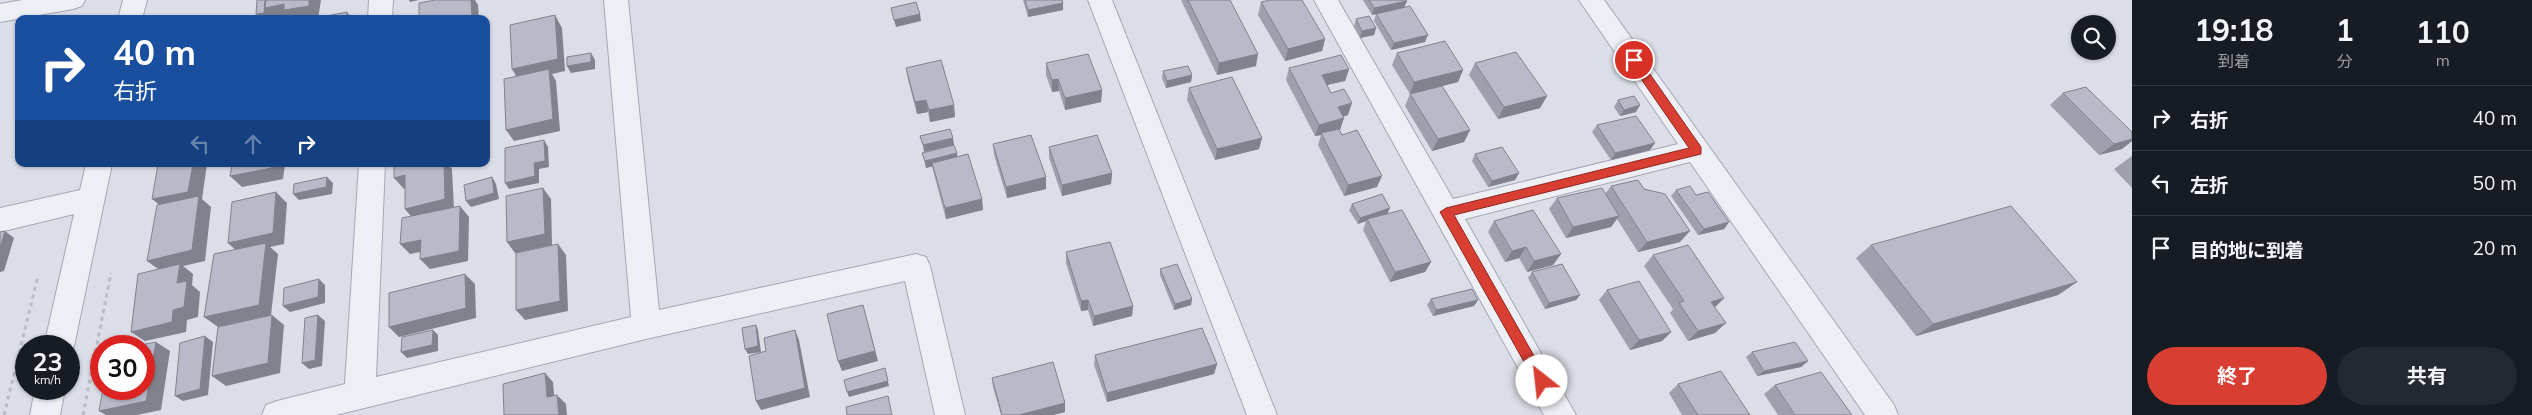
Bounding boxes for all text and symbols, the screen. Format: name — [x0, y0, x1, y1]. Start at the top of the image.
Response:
text: 19:18 — [2194, 11, 2274, 49]
text: 1 — [2336, 11, 2354, 49]
text: 110 — [2416, 13, 2470, 51]
map controls — [2071, 15, 2116, 60]
button: search — [2071, 15, 2116, 60]
text: 40 m — [113, 30, 196, 74]
icon: right — [30, 35, 95, 100]
pin — [1613, 39, 1655, 81]
icon: arrive — [1620, 46, 1648, 74]
text: m — [2436, 50, 2450, 70]
text: 到着 — [2218, 51, 2250, 71]
text: 分 — [2337, 51, 2353, 71]
text: 右折 — [113, 77, 157, 105]
icon: right — [2147, 104, 2175, 132]
text: 40 m — [2473, 106, 2517, 130]
text: 右折 — [2190, 108, 2228, 132]
icon: left — [186, 130, 214, 158]
icon: ahead — [239, 130, 267, 158]
icon: right — [292, 130, 320, 158]
icon: left — [2147, 169, 2175, 197]
text: 50 m — [2473, 171, 2517, 195]
text: 左折 — [2190, 173, 2228, 197]
icon: arrive — [2147, 234, 2175, 262]
text: 20 m — [2473, 236, 2517, 260]
text: 目的地に到着 — [2190, 238, 2304, 262]
speed limit sign: 30 — [90, 335, 155, 400]
text: 23 — [32, 346, 63, 377]
button: 終了 — [2147, 347, 2327, 405]
button: 共有 — [2337, 347, 2517, 405]
position arrow — [1515, 354, 1567, 406]
text: km/h — [34, 372, 61, 387]

